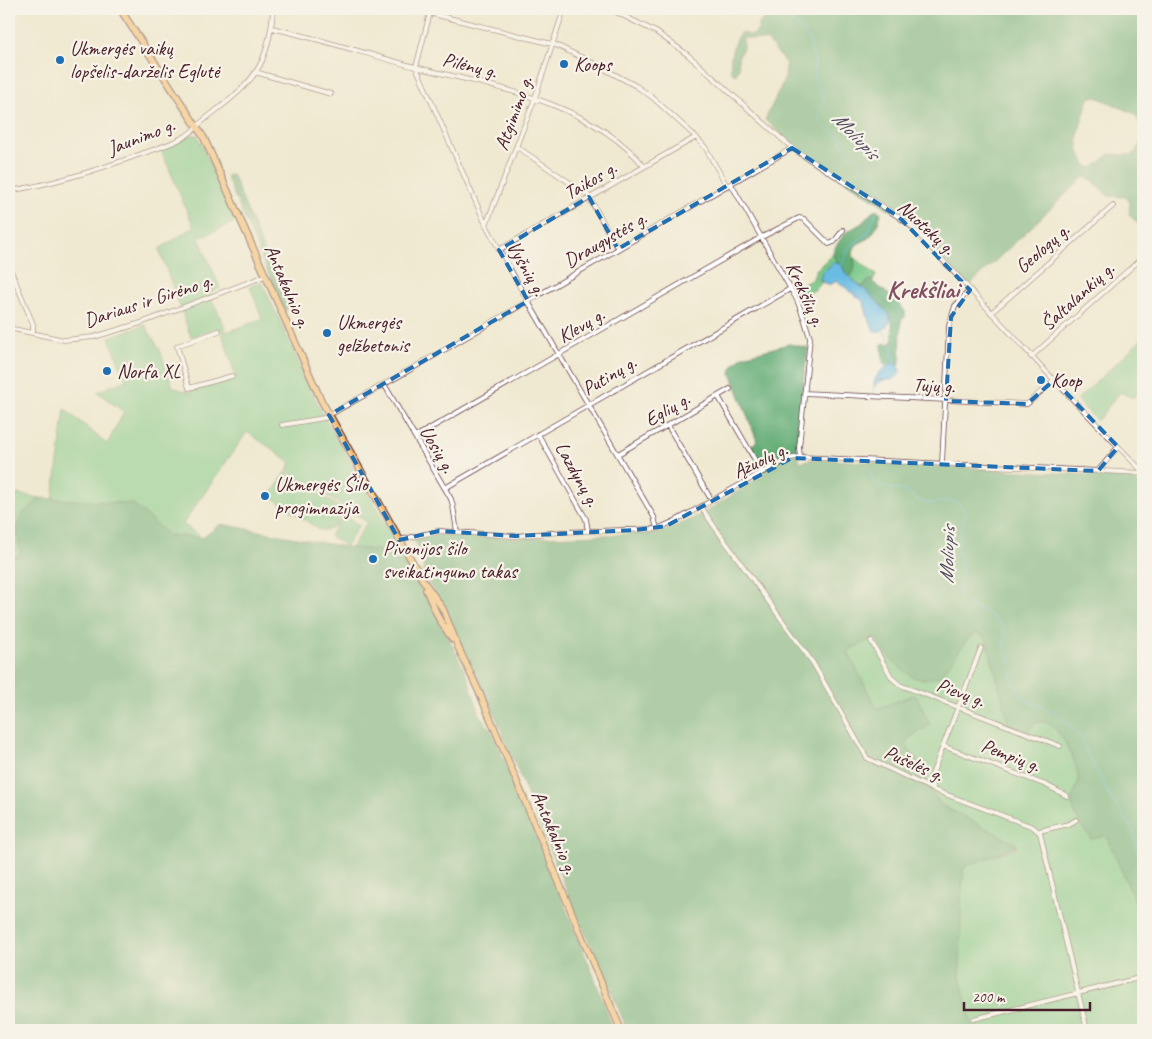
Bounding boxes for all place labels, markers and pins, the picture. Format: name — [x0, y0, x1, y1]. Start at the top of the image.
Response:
place label: Ukmergės vaikų lopšelis-darželis Eglutė — [70, 36, 222, 84]
place label: Koops — [574, 52, 614, 77]
marker: Ukmergės vaikų lopšelis-darželis Eglutė — [54, 54, 66, 66]
marker: Koops — [558, 58, 570, 70]
place label: Ukmergės gelžbetonis — [337, 310, 411, 358]
marker: Ukmergės gelžbetonis — [321, 327, 333, 339]
place label: Norfa XL — [117, 359, 181, 384]
marker: Norfa XL — [101, 365, 113, 377]
place label: Koop — [1051, 368, 1083, 393]
marker: Koop — [1035, 374, 1047, 386]
place label: Ukmergės Šilo progimnazija — [275, 472, 369, 520]
marker: Ukmergės Šilo progimnazija — [259, 490, 271, 502]
place label: Pivonijos šilo sveikatingumo takas — [383, 536, 519, 584]
marker: Pivonijos šilo sveikatingumo takas — [367, 553, 379, 565]

